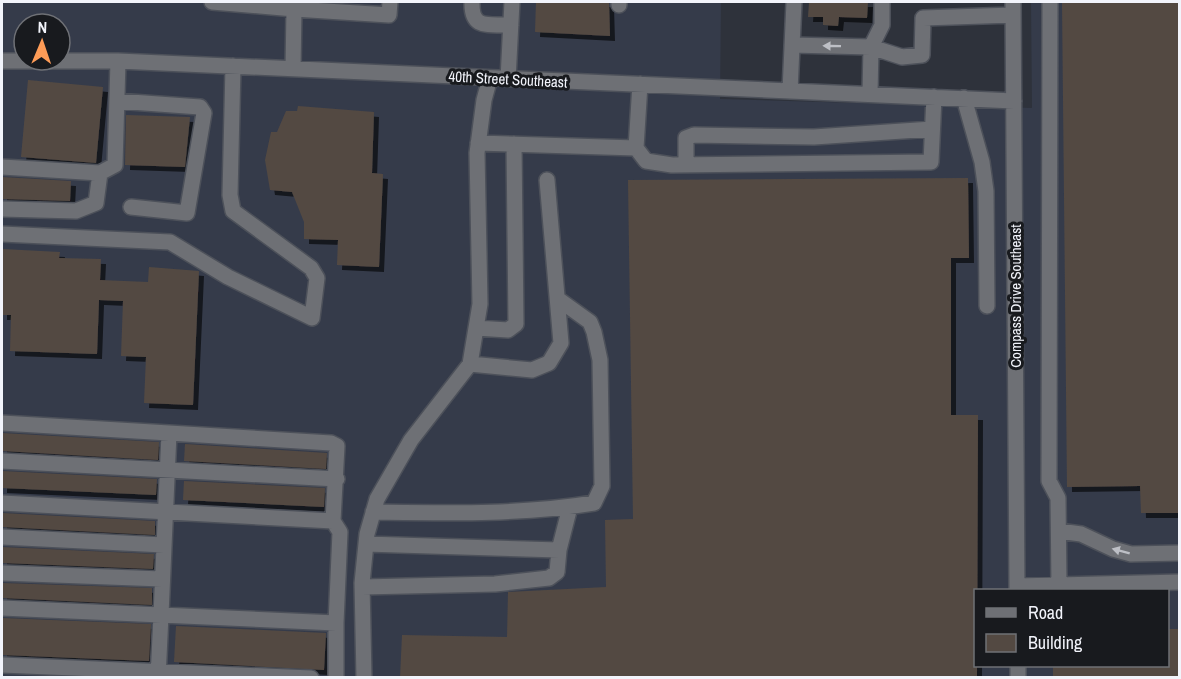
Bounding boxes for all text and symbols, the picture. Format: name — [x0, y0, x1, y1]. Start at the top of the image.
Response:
north arrow — [12, 12, 72, 72]
text: N — [37, 16, 48, 38]
one-way arrow — [822, 41, 841, 51]
street label: 40th Street Southeast — [448, 65, 569, 93]
street label: Compass Drive Southeast — [1005, 224, 1026, 368]
one-way arrow — [1112, 546, 1130, 555]
legend — [974, 589, 1169, 667]
text: Road — [1028, 600, 1063, 625]
text: Building — [1028, 630, 1083, 655]

